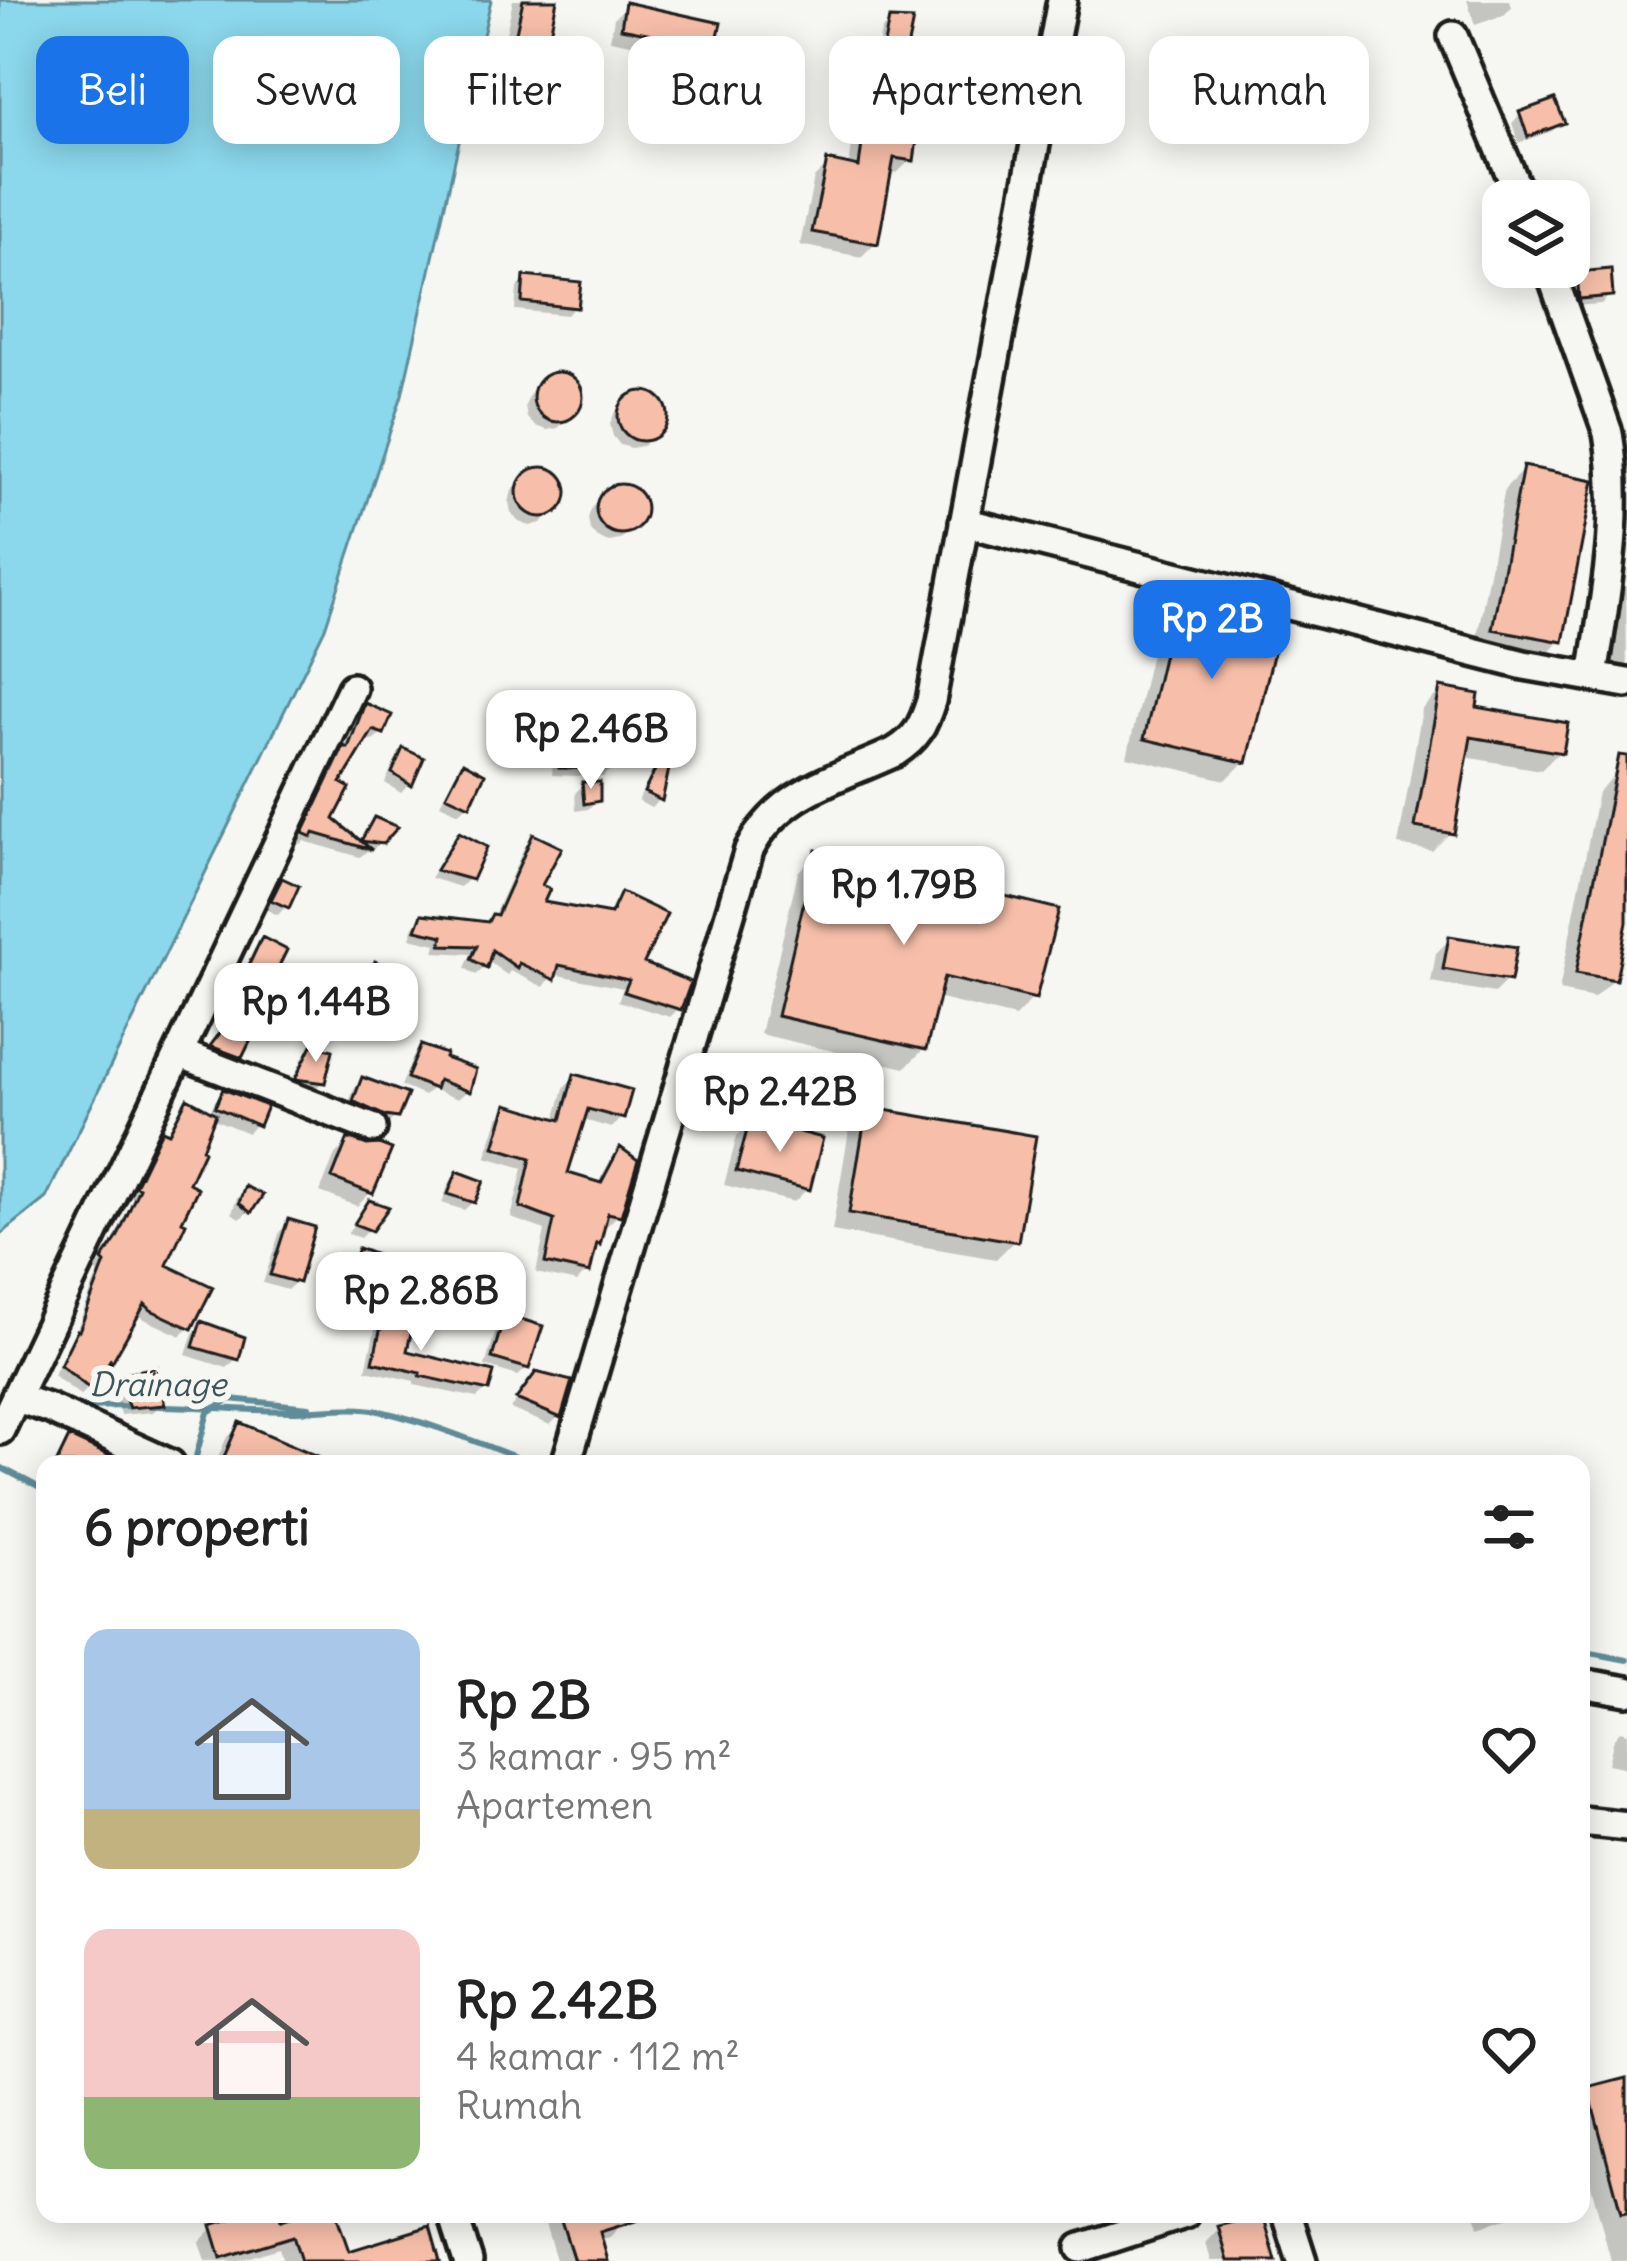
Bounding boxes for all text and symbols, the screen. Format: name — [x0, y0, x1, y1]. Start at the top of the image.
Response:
chip: Beli — [36, 36, 189, 144]
chip: Sewa — [213, 36, 400, 144]
chip: Filter — [424, 36, 604, 144]
chip: Baru — [628, 36, 805, 144]
chip: Apartemen — [829, 36, 1125, 144]
chip: Rumah — [1149, 36, 1369, 144]
map controls — [1482, 180, 1590, 288]
button: layers — [1482, 180, 1590, 288]
pin: Rp 2B — [1128, 580, 1296, 682]
text: Rp 2B — [1160, 594, 1264, 643]
pin: Rp 2.46B — [467, 690, 715, 792]
text: Rp 2.46B — [513, 704, 669, 753]
pin: Rp 1.79B — [780, 846, 1028, 948]
text: Rp 1.79B — [831, 860, 977, 909]
pin: Rp 1.44B — [192, 963, 440, 1065]
text: Rp 1.44B — [241, 977, 391, 1026]
pin: Rp 2.42B — [656, 1053, 904, 1155]
text: Rp 2.42B — [703, 1067, 857, 1116]
pin: Rp 2.86B — [297, 1252, 545, 1354]
text: Rp 2.86B — [343, 1266, 499, 1315]
water label: Drainage — [90, 1363, 229, 1405]
icon: filters — [1476, 1494, 1542, 1560]
text: 6 properti — [84, 1495, 310, 1559]
text: Rp 2B — [456, 1668, 591, 1732]
icon: home — [180, 1677, 324, 1821]
icon: heart — [1476, 1716, 1542, 1782]
text: 3 kamar · 95 m² — [456, 1732, 732, 1781]
text: Apartemen — [456, 1781, 653, 1830]
text: Rp 2.42B — [456, 1968, 658, 2032]
icon: home — [180, 1977, 324, 2121]
icon: heart — [1476, 2016, 1542, 2082]
text: 4 kamar · 112 m² — [456, 2032, 740, 2081]
text: Rumah — [456, 2081, 582, 2130]

